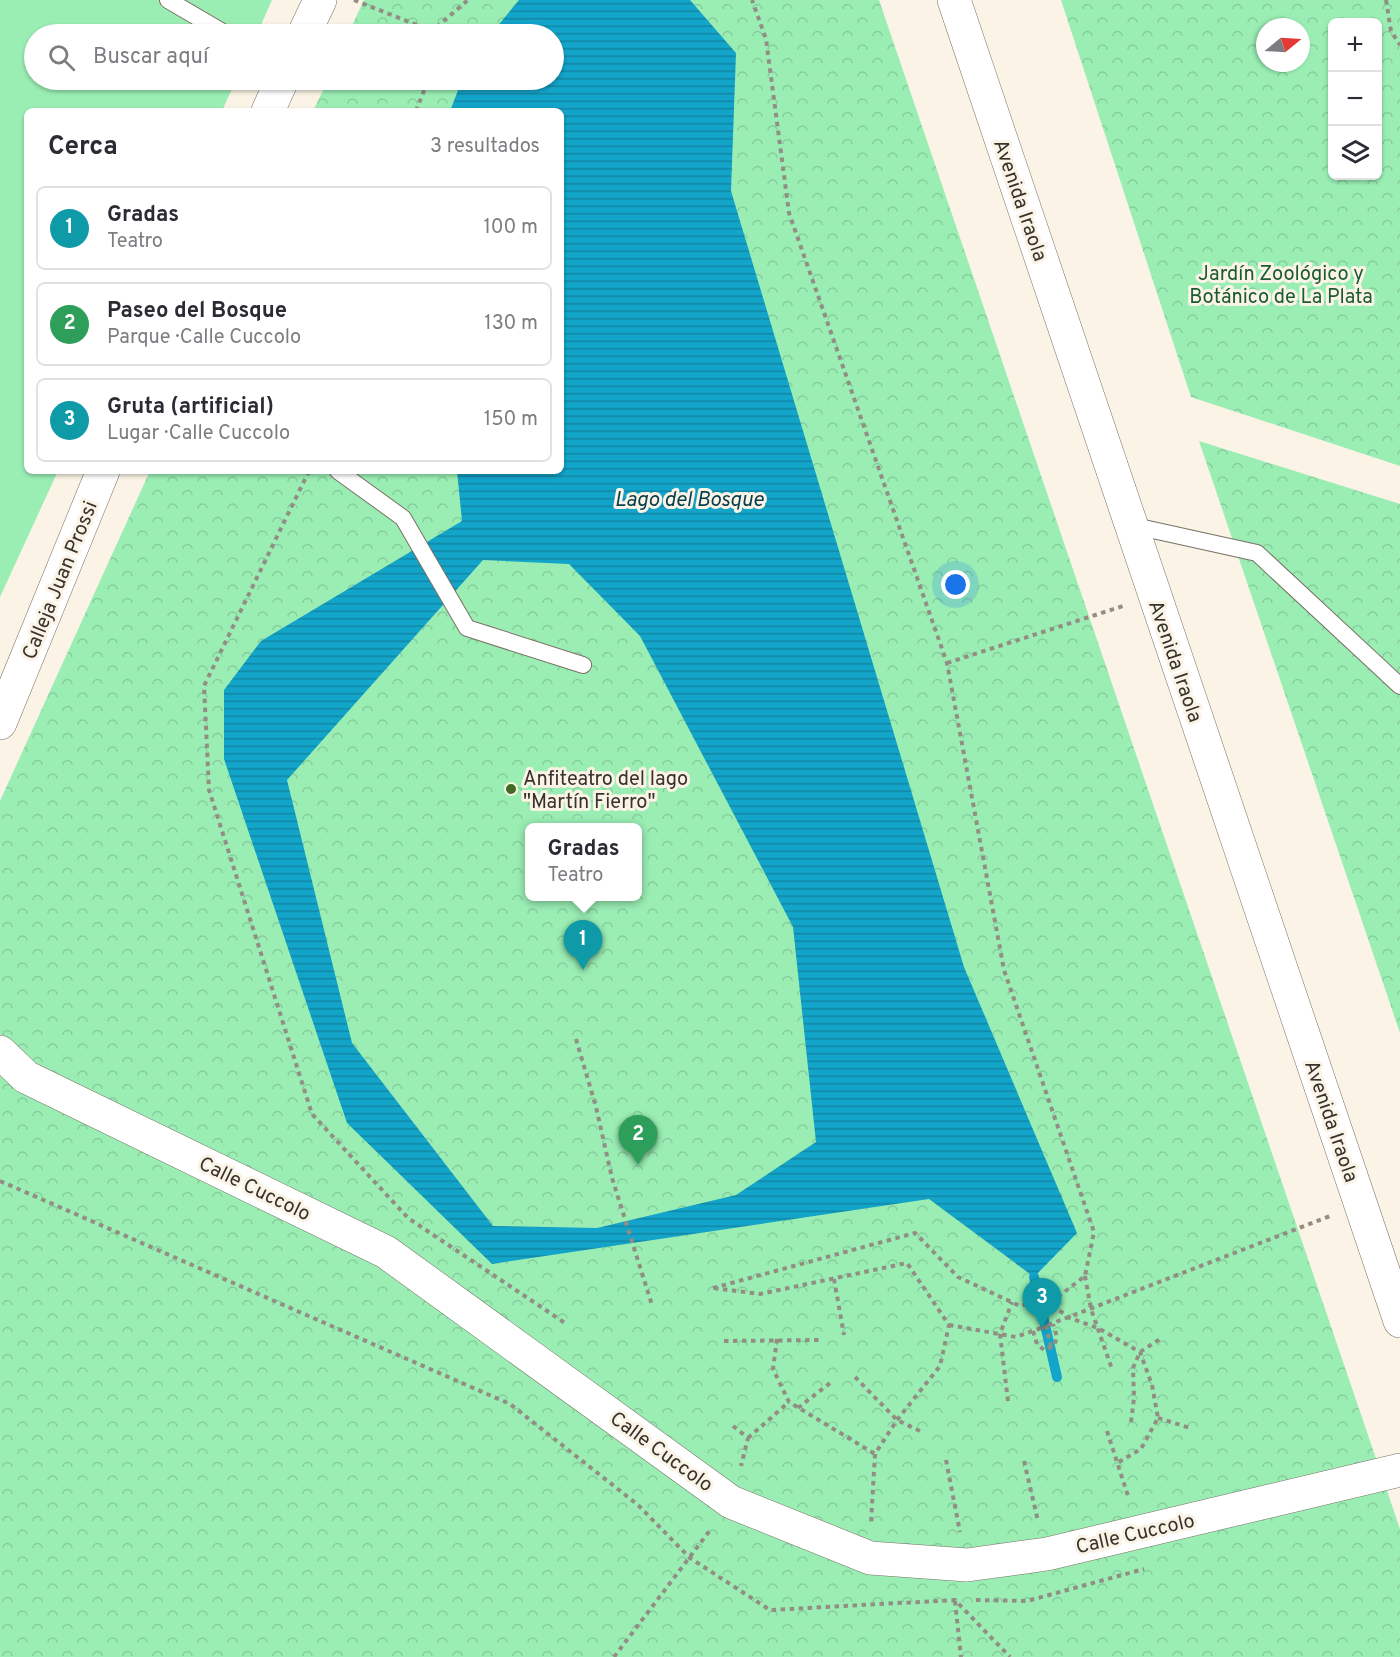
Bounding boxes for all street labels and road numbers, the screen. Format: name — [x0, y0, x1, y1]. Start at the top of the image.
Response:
street label: Avenida Iraola — [986, 136, 1052, 265]
street label: Calleja Juan Prossi — [17, 498, 105, 664]
street label: Avenida Iraola — [1141, 597, 1207, 726]
street label: Avenida Iraola — [1297, 1057, 1363, 1186]
street label: Calle Cuccolo — [194, 1152, 314, 1228]
street label: Calle Cuccolo — [604, 1406, 718, 1499]
street label: Calle Cuccolo — [1073, 1509, 1198, 1561]

